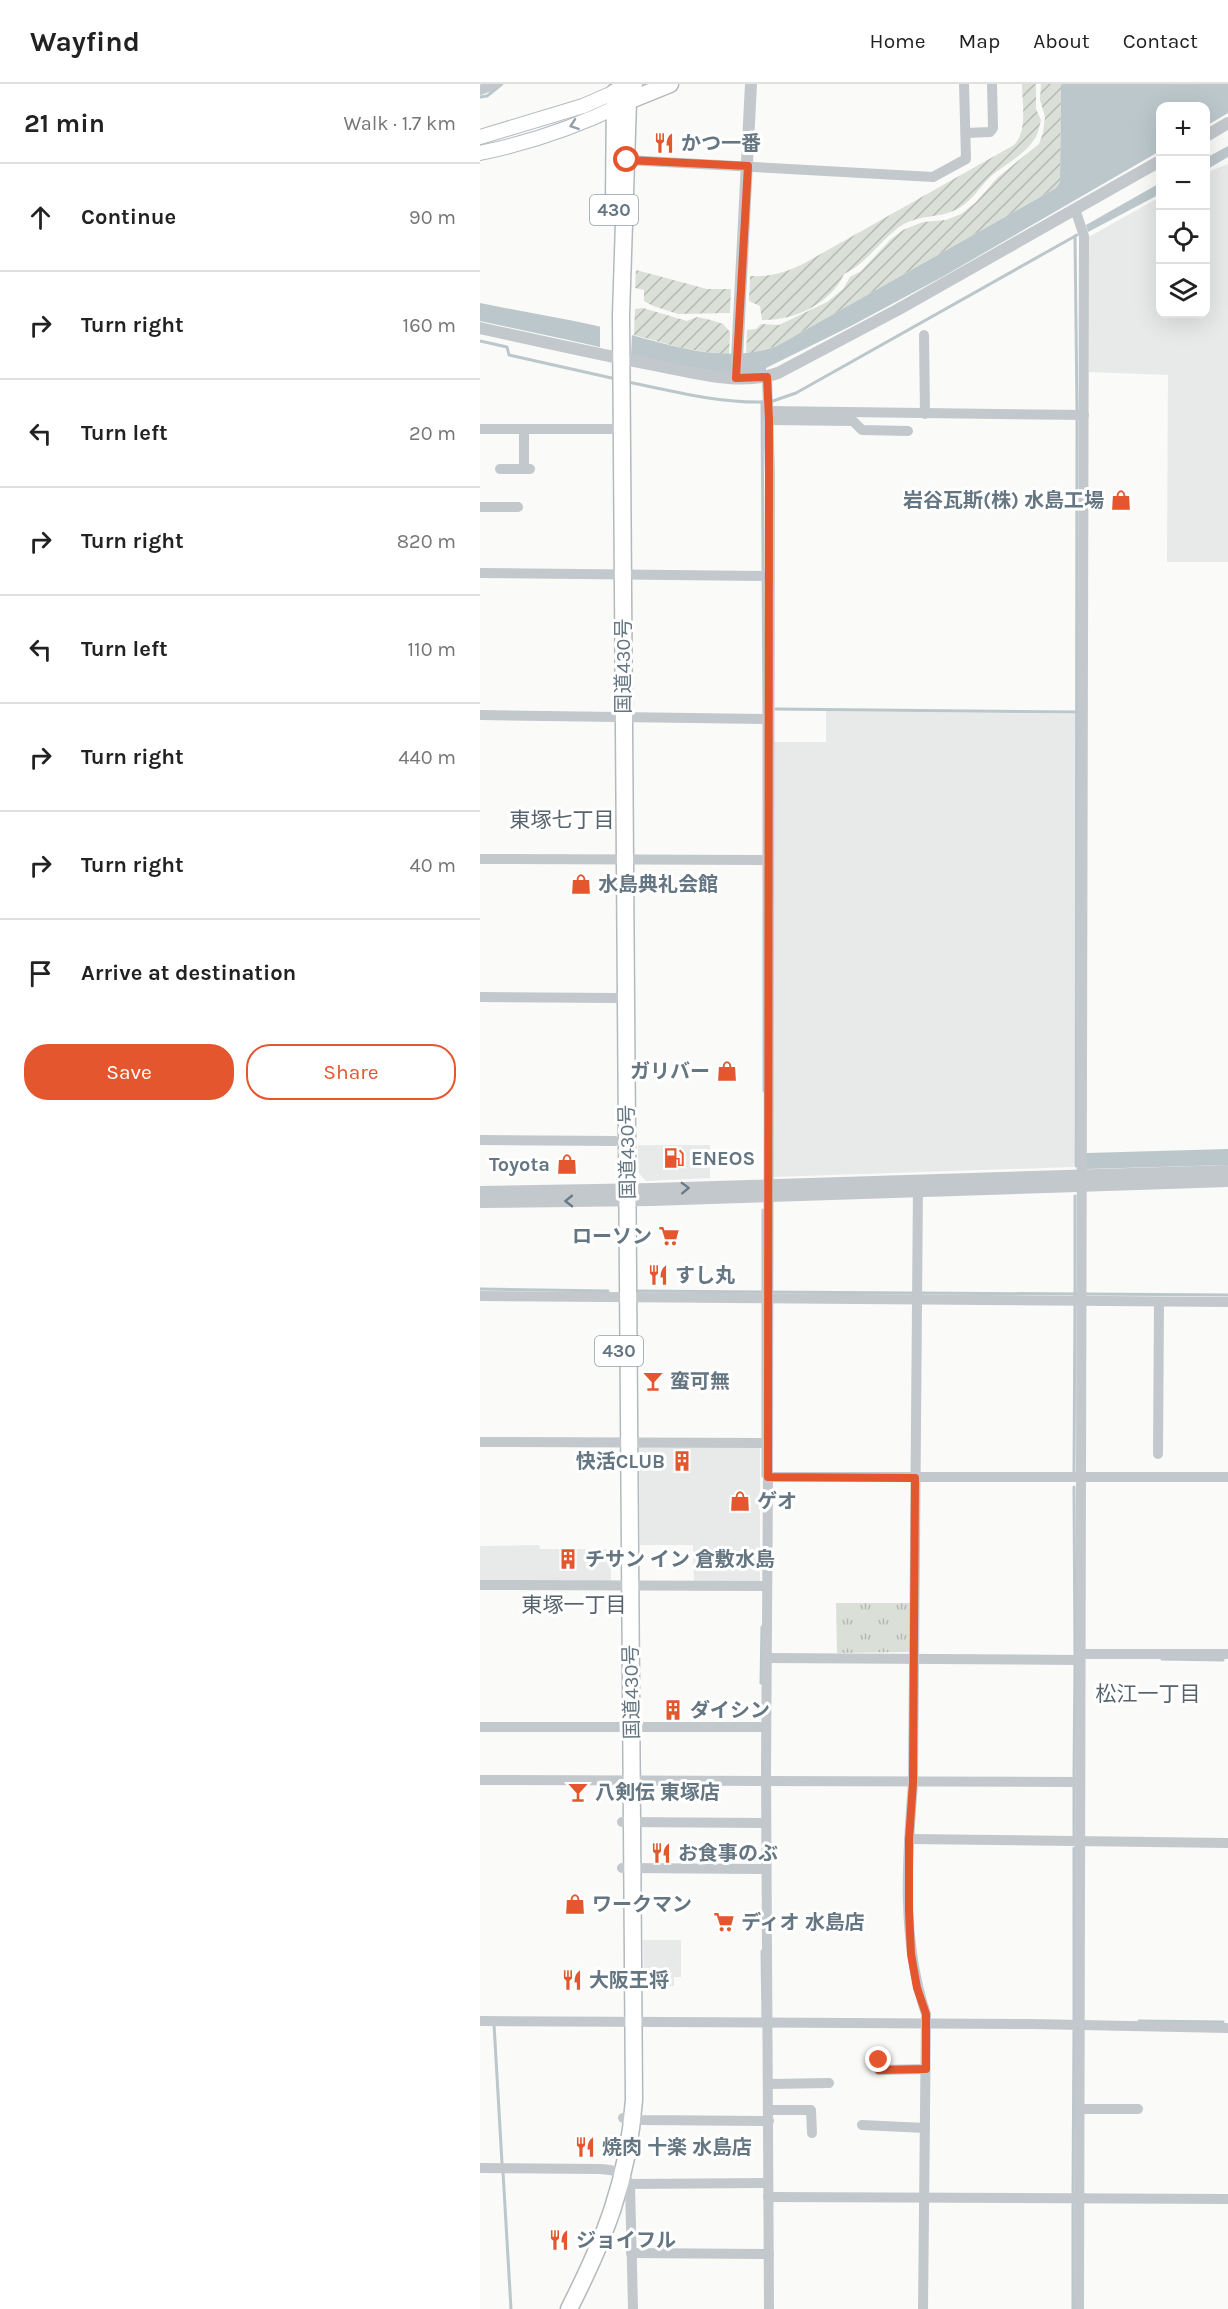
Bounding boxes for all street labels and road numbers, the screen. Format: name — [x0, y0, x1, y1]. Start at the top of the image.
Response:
road number: 430 — [590, 195, 638, 225]
street label: 国道430号 — [612, 619, 635, 713]
street label: 国道430号 — [615, 1104, 640, 1200]
road number: 430 — [595, 1336, 643, 1366]
street label: 国道430号 — [619, 1644, 644, 1740]

